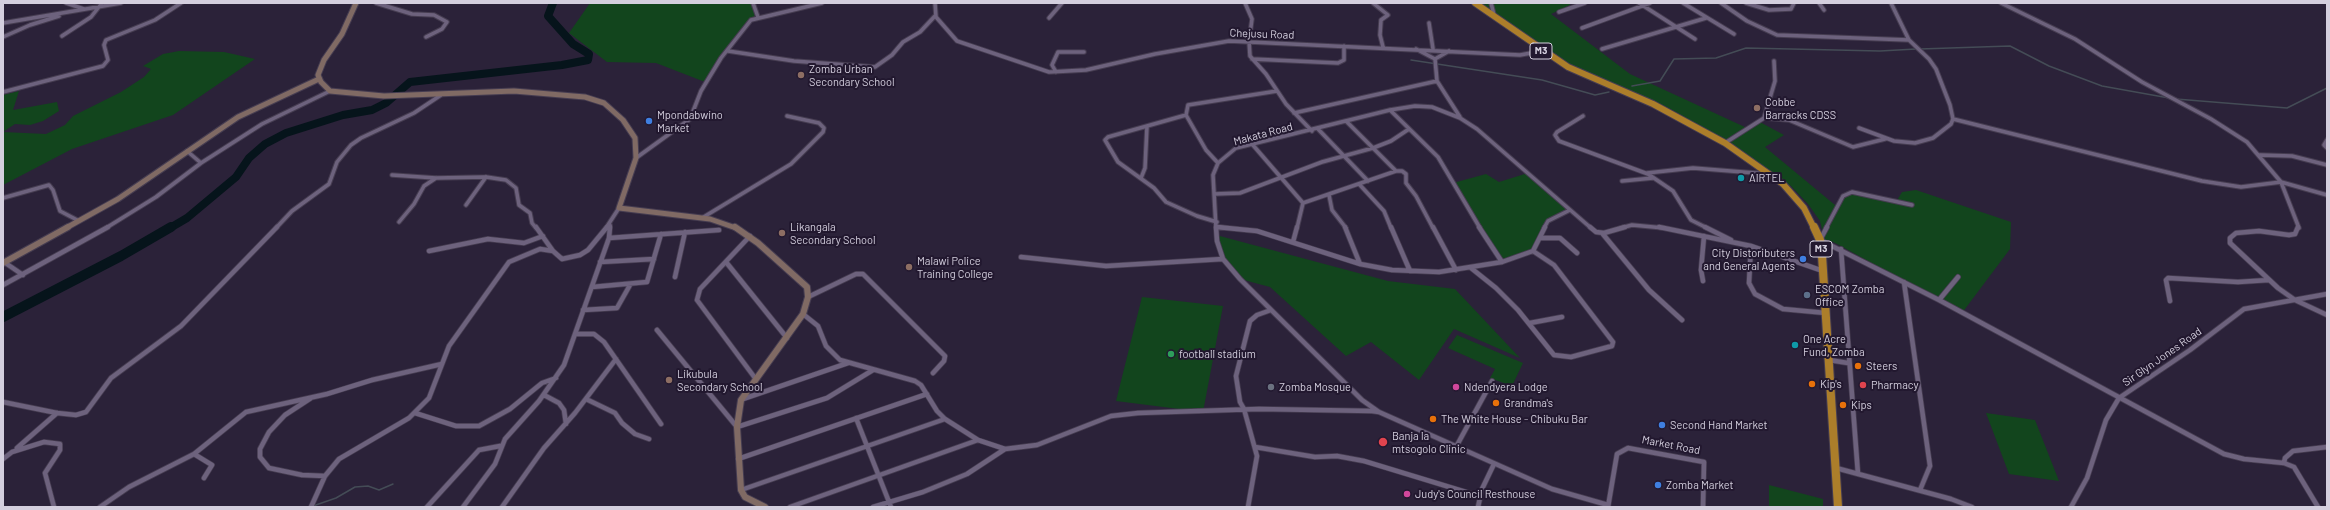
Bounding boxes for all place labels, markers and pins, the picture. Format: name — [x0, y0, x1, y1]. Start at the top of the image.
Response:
place label: Zomba Urban Secondary School — [809, 62, 895, 88]
marker: Zomba Urban Secondary School — [796, 70, 806, 80]
place label: Cobbe Barracks CDSS — [1765, 95, 1836, 121]
marker: Cobbe Barracks CDSS — [1752, 103, 1762, 113]
place label: Mpondabwino Market — [657, 108, 723, 134]
marker: Mpondabwino Market — [644, 116, 654, 126]
place label: AIRTEL — [1749, 171, 1784, 185]
marker: AIRTEL — [1736, 173, 1746, 183]
place label: Likangala Secondary School — [790, 220, 876, 246]
marker: Likangala Secondary School — [777, 228, 787, 238]
place label: City Distoributers and General Agents — [1703, 246, 1795, 272]
place label: Malawi Police Training College — [917, 254, 993, 280]
marker: City Distoributers and General Agents — [1798, 254, 1808, 264]
marker: Malawi Police Training College — [904, 262, 914, 272]
place label: ESCOM Zomba Office — [1815, 282, 1884, 308]
marker: ESCOM Zomba Office — [1802, 290, 1812, 300]
place label: One Acre Fund, Zomba — [1803, 332, 1865, 358]
marker: One Acre Fund, Zomba — [1790, 340, 1800, 350]
place label: football stadium — [1179, 347, 1256, 361]
marker: football stadium — [1166, 349, 1176, 359]
place label: Steers — [1866, 359, 1897, 373]
marker: Steers — [1853, 361, 1863, 371]
place label: Likubula Secondary School — [677, 367, 763, 393]
marker: Likubula Secondary School — [664, 375, 674, 385]
place label: Kip's — [1820, 377, 1842, 391]
place label: Pharmacy — [1871, 378, 1919, 392]
marker: Kip's — [1807, 379, 1817, 389]
place label: Zomba Mosque — [1279, 380, 1351, 394]
place label: Ndendyera Lodge — [1464, 380, 1548, 394]
marker: Pharmacy — [1858, 380, 1868, 390]
marker: Zomba Mosque — [1266, 382, 1276, 392]
marker: Ndendyera Lodge — [1451, 382, 1461, 392]
place label: Grandma's — [1504, 396, 1553, 410]
marker: Grandma's — [1491, 398, 1501, 408]
place label: Kips — [1851, 398, 1872, 412]
marker: Kips — [1838, 400, 1848, 410]
place label: The White House - Chibuku Bar — [1441, 412, 1588, 426]
marker: The White House - Chibuku Bar — [1428, 414, 1438, 424]
place label: Second Hand Market — [1670, 418, 1767, 432]
marker: Second Hand Market — [1657, 420, 1667, 430]
place label: Banja la mtsogolo Clinic — [1392, 429, 1465, 455]
marker: Banja la mtsogolo Clinic — [1377, 436, 1389, 448]
place label: Zomba Market — [1666, 478, 1734, 492]
marker: Zomba Market — [1653, 480, 1663, 490]
place label: Judy's Council Resthouse — [1415, 487, 1535, 501]
marker: Judy's Council Resthouse — [1402, 489, 1412, 499]

